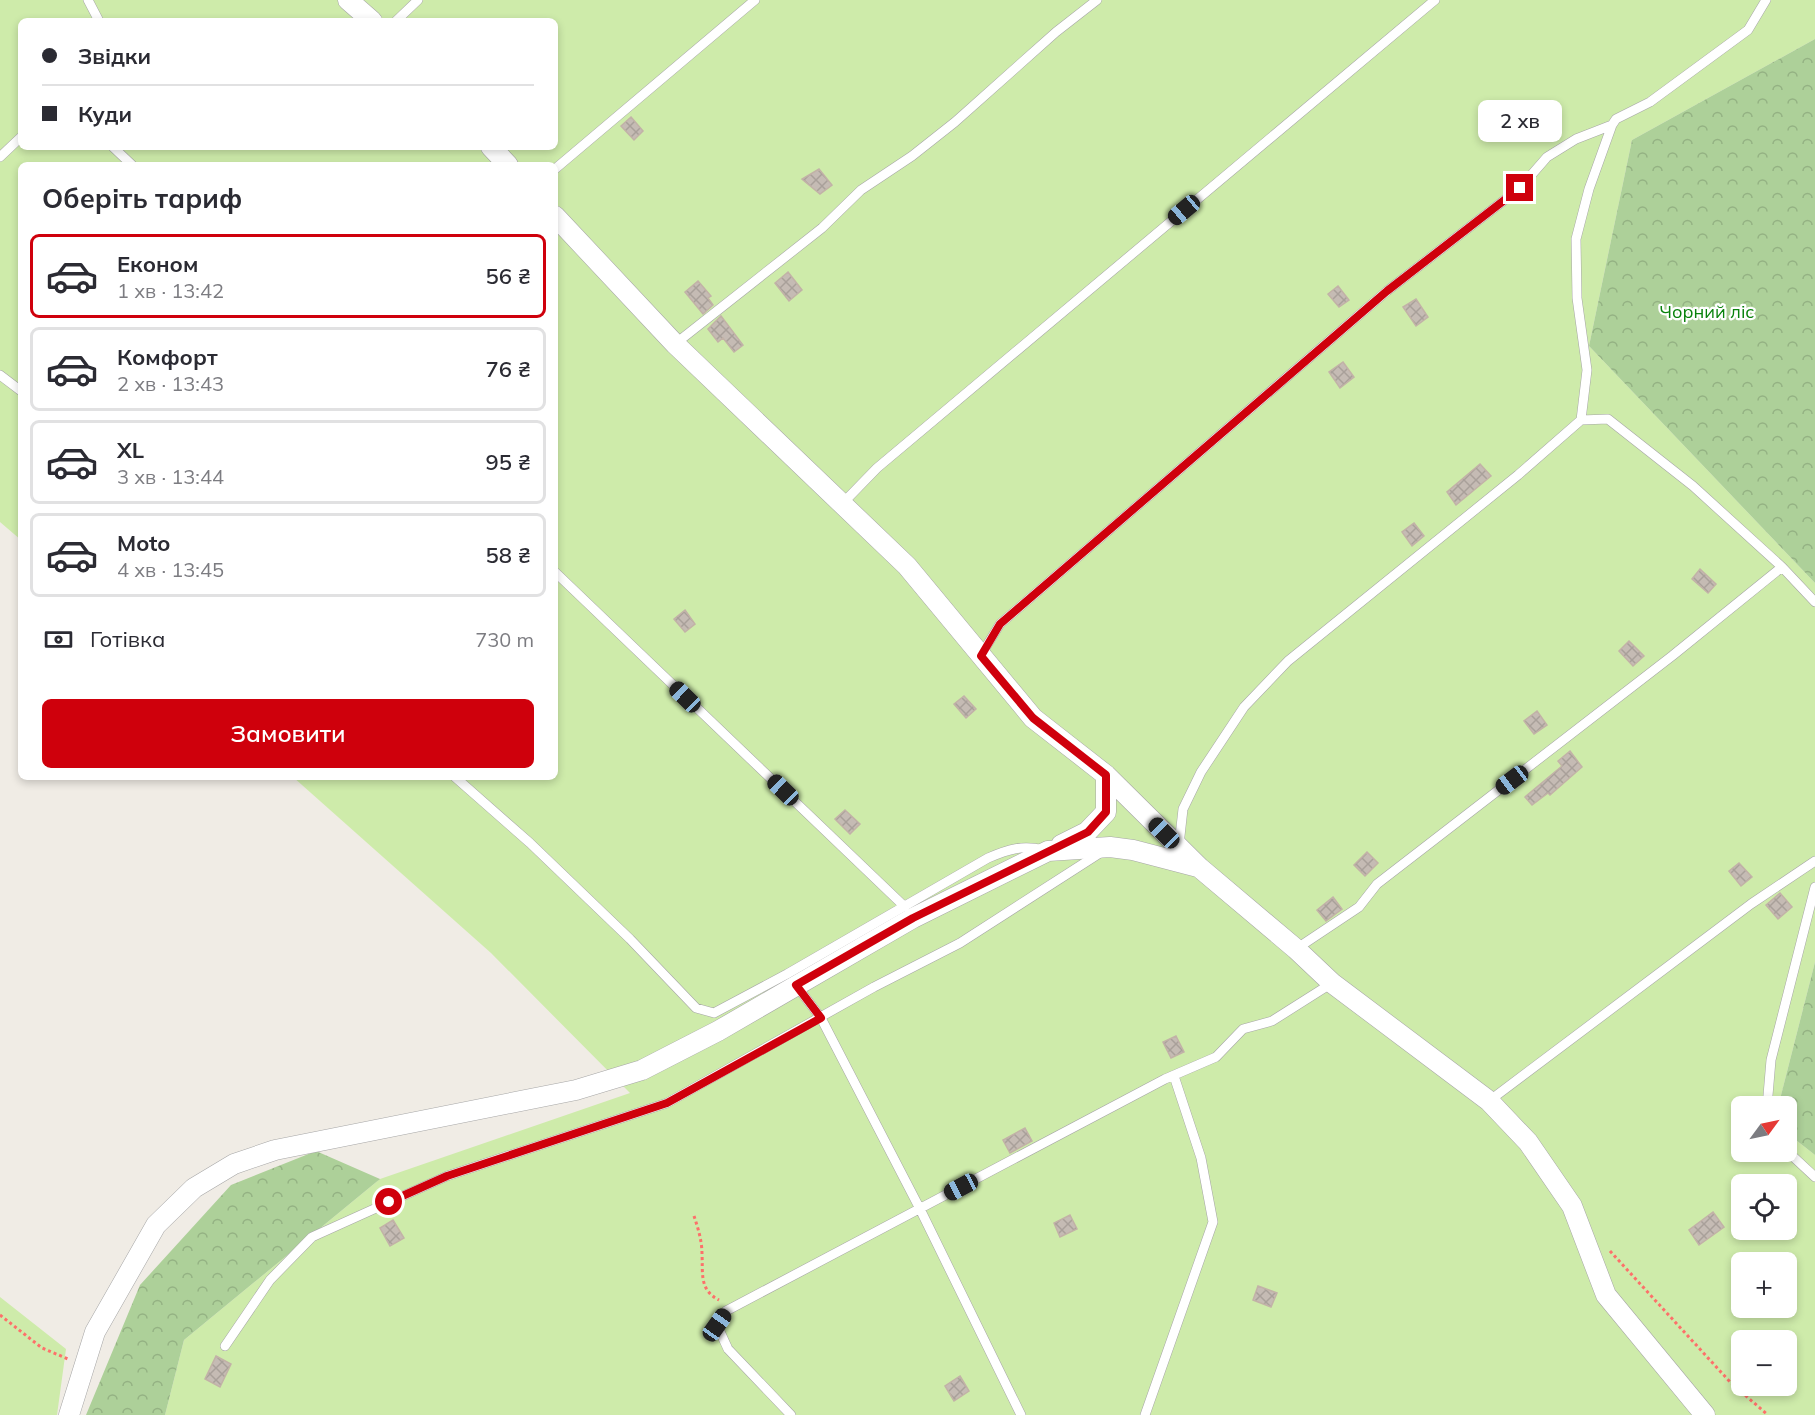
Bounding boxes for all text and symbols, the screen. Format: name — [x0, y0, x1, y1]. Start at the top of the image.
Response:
text: Звідки — [78, 42, 151, 70]
text: Куди — [78, 100, 132, 128]
callout: 2 хв — [1478, 101, 1562, 143]
text: 2 хв — [1500, 108, 1540, 133]
route end — [1506, 174, 1533, 201]
text: Оберіть тариф — [42, 181, 242, 215]
car — [1164, 192, 1204, 228]
icon: car — [45, 249, 99, 303]
text: Економ — [117, 250, 198, 278]
text: 56 ₴ — [486, 262, 531, 290]
text: 1 хв · 13:42 — [117, 278, 224, 303]
park label: Чорний ліс — [1660, 300, 1754, 323]
icon: car — [45, 342, 99, 396]
text: Комфорт — [117, 343, 218, 371]
text: 76 ₴ — [486, 355, 531, 383]
text: 2 хв · 13:43 — [117, 371, 224, 396]
icon: car — [45, 435, 99, 489]
text: XL — [117, 436, 144, 464]
text: 95 ₴ — [486, 448, 531, 476]
text: 3 хв · 13:44 — [117, 464, 224, 489]
icon: car — [45, 528, 99, 582]
text: Moto — [117, 529, 170, 557]
text: 58 ₴ — [486, 541, 531, 569]
text: 4 хв · 13:45 — [117, 557, 224, 582]
icon: cash — [42, 623, 75, 656]
text: Готівка — [90, 625, 165, 653]
text: 730 m — [475, 627, 534, 652]
car — [666, 678, 704, 716]
button: Замовити — [42, 699, 534, 768]
car — [1492, 762, 1532, 798]
car — [764, 771, 802, 809]
car — [1145, 814, 1183, 852]
north arrow — [1731, 1096, 1797, 1162]
map controls — [1731, 1096, 1797, 1396]
car — [941, 1171, 981, 1203]
button: locate — [1731, 1174, 1797, 1240]
route start — [375, 1188, 402, 1215]
button: + — [1731, 1252, 1797, 1318]
car — [699, 1305, 735, 1345]
button: − — [1731, 1330, 1797, 1396]

